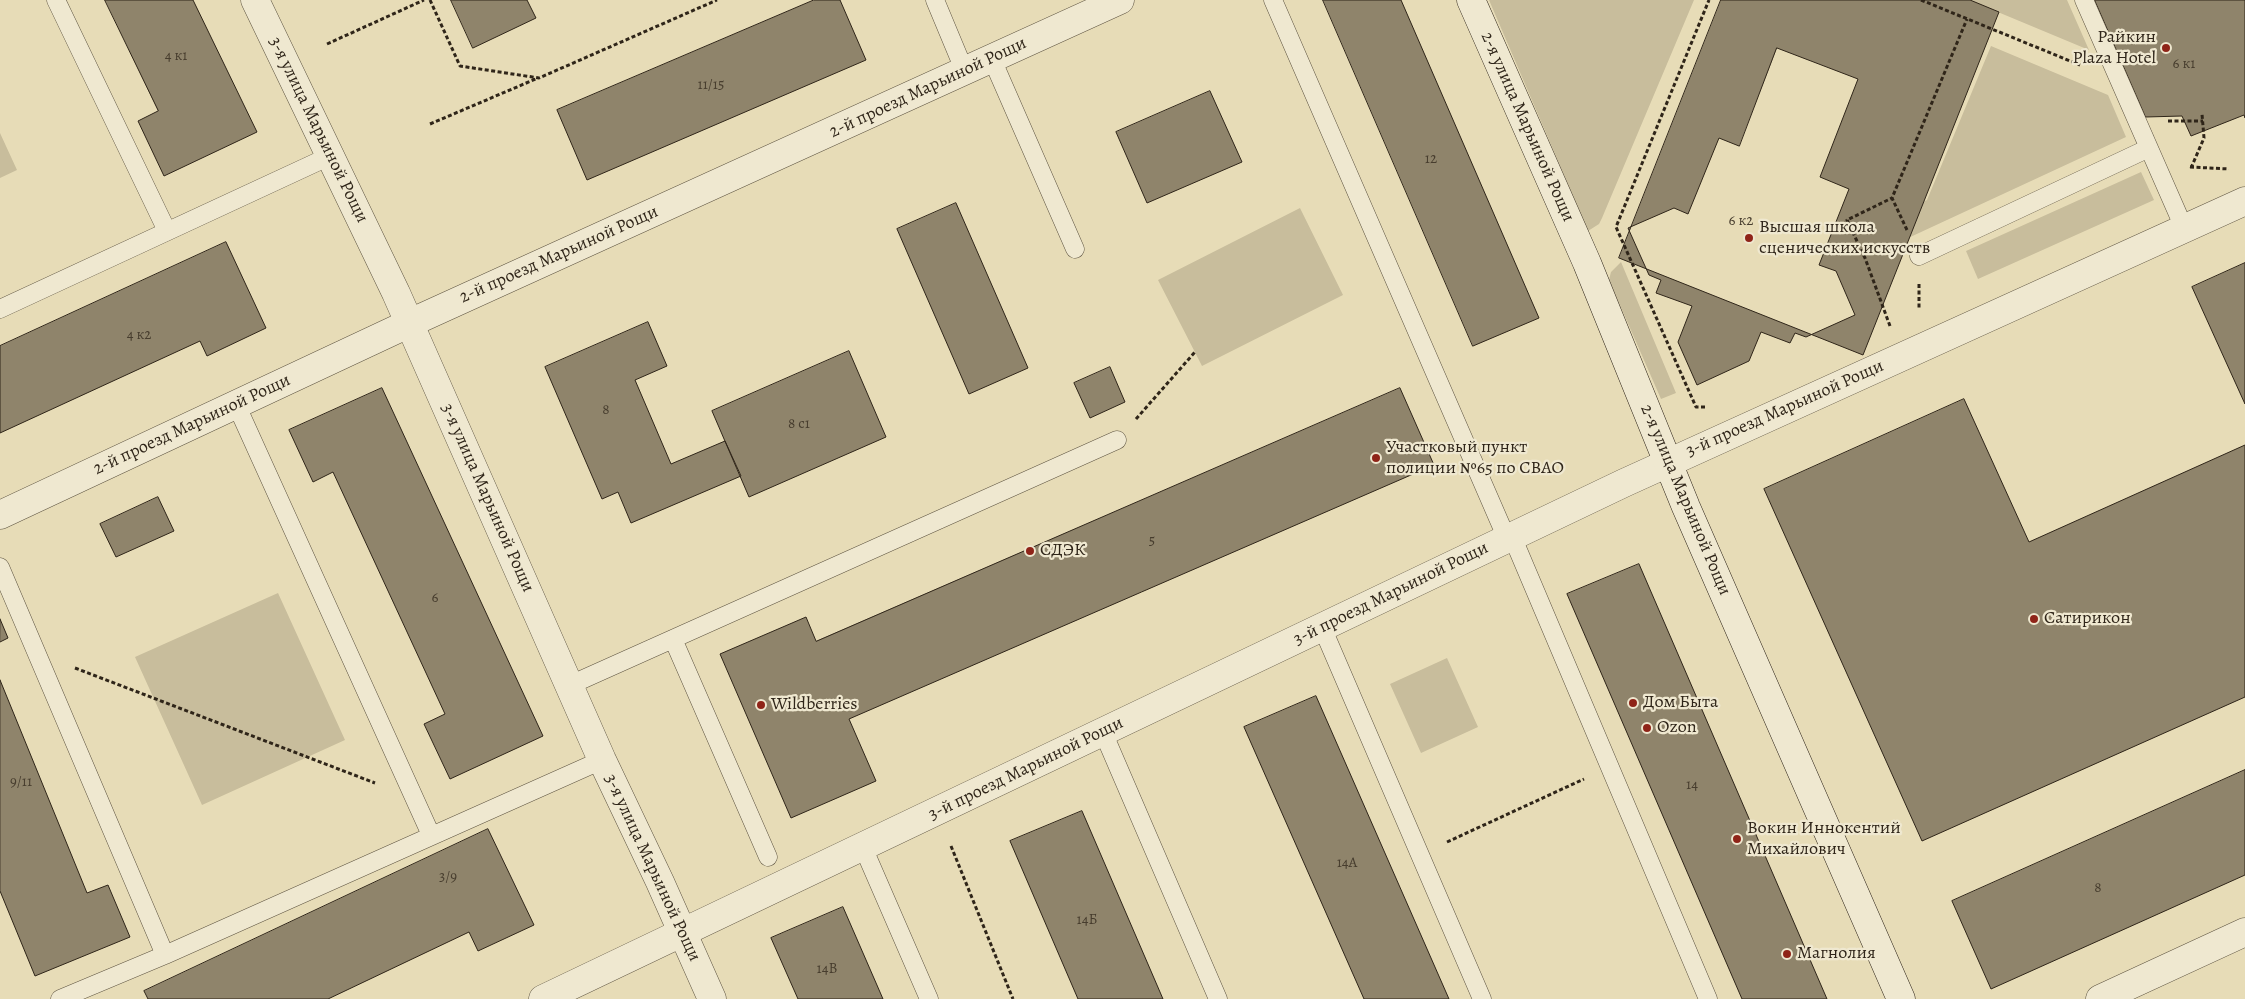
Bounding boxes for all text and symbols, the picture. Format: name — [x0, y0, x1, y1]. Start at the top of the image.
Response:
place label: Райкин Plaza Hotel — [2072, 27, 2156, 70]
street label: 2-я улица Марьиной Рощи — [1475, 29, 1579, 225]
street label: 3-я улица Марьиной Рощи — [264, 33, 372, 227]
street label: 2-й проезд Марьиной Рощи — [826, 33, 1030, 143]
marker: Райкин Plaza Hotel — [2160, 42, 2172, 54]
house number: 4 к1 — [165, 47, 187, 65]
house number: 6 к1 — [2173, 55, 2195, 73]
house number: 11/15 — [698, 76, 724, 94]
house number: 12 — [1425, 150, 1437, 168]
street label: 2-й проезд Марьиной Рощи — [456, 201, 662, 309]
house number: 6 к2 — [1729, 212, 1753, 230]
place label: Высшая школа сценических искусств — [1759, 217, 1930, 260]
marker: Высшая школа сценических искусств — [1743, 232, 1755, 244]
house number: 4 к2 — [127, 326, 151, 344]
street label: 3-й проезд Марьиной Рощи — [1683, 356, 1887, 462]
street label: 2-й проезд Марьиной Рощи — [90, 370, 294, 480]
street label: 3-я улица Марьиной Рощи — [436, 400, 538, 596]
house number: 8 — [602, 401, 610, 419]
street label: 2-я улица Марьиной Рощи — [1635, 401, 1735, 599]
house number: 8 с1 — [788, 415, 810, 433]
place label: Участковый пункт полиции №65 по СВАО — [1386, 437, 1564, 479]
marker: Участковый пункт полиции №65 по СВАО — [1370, 452, 1382, 464]
house number: 5 — [1149, 532, 1155, 550]
street label: 3-й проезд Марьиной Рощи — [1290, 537, 1492, 651]
place label: СДЭК — [1040, 540, 1085, 562]
marker: СДЭК — [1024, 545, 1036, 557]
house number: 6 — [432, 589, 438, 607]
place label: Сатирикон — [2044, 608, 2131, 630]
marker: Сатирикон — [2028, 613, 2040, 625]
place label: Дом Быта — [1643, 692, 1718, 714]
place label: Wildberries — [771, 694, 858, 716]
marker: Дом Быта — [1627, 697, 1639, 709]
marker: Wildberries — [755, 699, 767, 711]
street label: 3-й проезд Марьиной Рощи — [925, 712, 1127, 826]
place label: Ozon — [1657, 717, 1697, 739]
marker: Ozon — [1641, 722, 1653, 734]
street label: 3-я улица Марьиной Рощи — [599, 771, 705, 965]
house number: 9/11 — [10, 773, 32, 791]
house number: 14 — [1686, 776, 1698, 794]
place label: Вокин Иннокентий Михайлович — [1747, 818, 1901, 861]
marker: Вокин Иннокентий Михайлович — [1731, 833, 1743, 845]
house number: 14А — [1337, 854, 1357, 872]
house number: 3/9 — [439, 868, 457, 886]
house number: 8 — [2094, 879, 2102, 897]
house number: 14Б — [1077, 911, 1097, 929]
place label: Магнолия — [1797, 943, 1876, 965]
marker: Магнолия — [1781, 948, 1793, 960]
house number: 14В — [817, 960, 837, 978]

